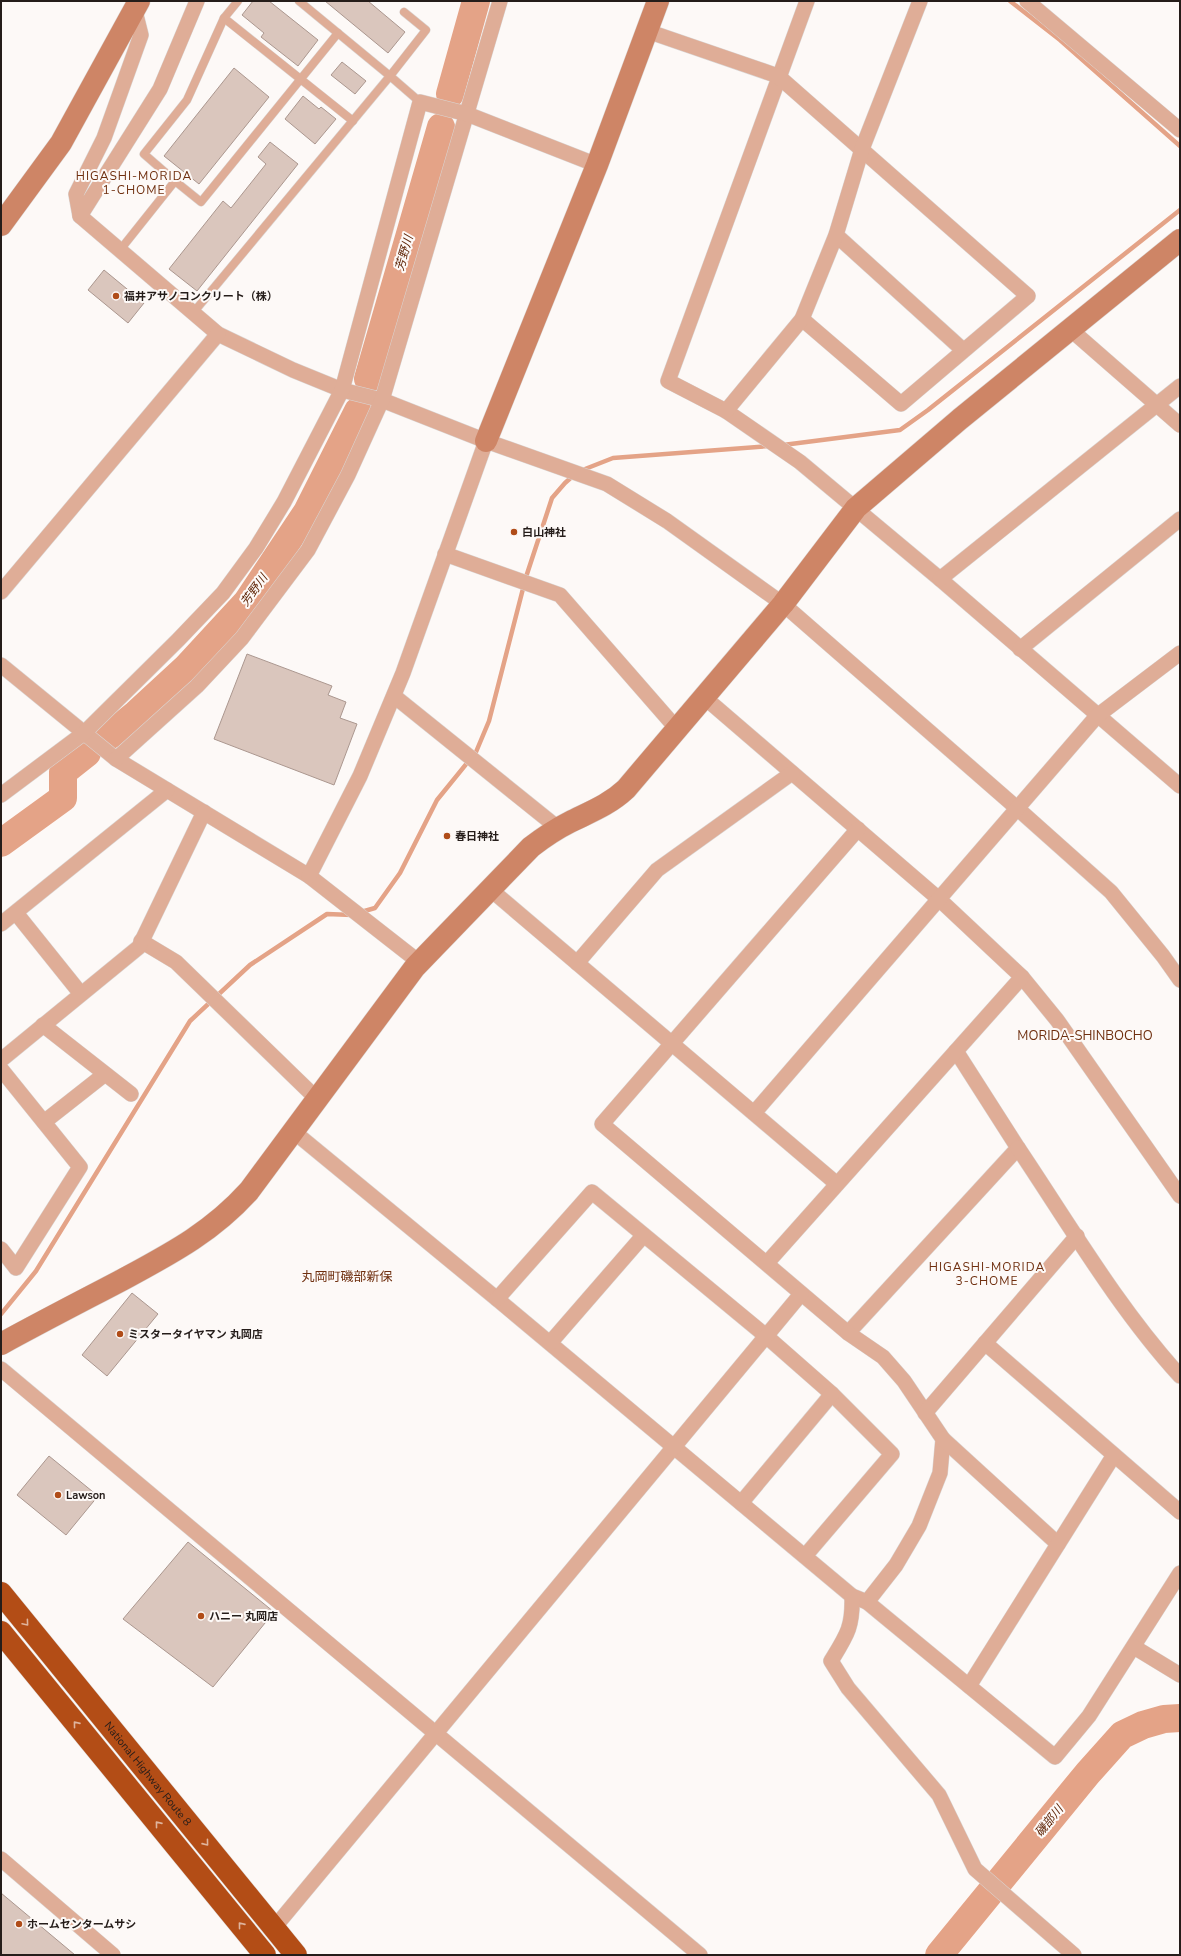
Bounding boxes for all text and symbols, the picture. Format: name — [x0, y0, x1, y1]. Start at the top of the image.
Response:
district label: HIGASHI-MORIDA 1-CHOME — [76, 168, 192, 198]
water label: 芳野川 — [391, 232, 417, 273]
place label: 福井アサノコンクリート（株） — [124, 289, 278, 304]
marker: 福井アサノコンクリート（株） — [111, 291, 121, 301]
place label: 白山神社 — [522, 525, 566, 540]
marker: 白山神社 — [509, 527, 519, 537]
water label: 芳野川 — [237, 569, 272, 609]
place label: 春日神社 — [455, 829, 499, 844]
marker: 春日神社 — [442, 831, 452, 841]
district label: MORIDA-SHINBOCHO — [1017, 1027, 1153, 1045]
district label: HIGASHI-MORIDA 3-CHOME — [929, 1259, 1045, 1289]
district label: 丸岡町磯部新保 — [301, 1268, 393, 1286]
place label: ミスタータイヤマン 丸岡店 — [128, 1327, 263, 1342]
marker: ミスタータイヤマン 丸岡店 — [115, 1329, 125, 1339]
place label: Lawson — [66, 1488, 106, 1503]
marker: Lawson — [53, 1490, 63, 1500]
place label: ハニー 丸岡店 — [209, 1609, 278, 1624]
marker: ハニー 丸岡店 — [196, 1611, 206, 1621]
one-way arrow — [22, 1618, 29, 1625]
street label: National Highway Route 8 — [101, 1719, 195, 1830]
one-way arrow — [73, 1721, 80, 1728]
water label: 磯部川 — [1031, 1800, 1068, 1840]
one-way arrow — [156, 1822, 163, 1829]
one-way arrow — [201, 1838, 208, 1845]
place label: ホームセンタームサシ — [27, 1917, 136, 1932]
marker: ホームセンタームサシ — [14, 1919, 24, 1929]
one-way arrow — [238, 1922, 245, 1929]

